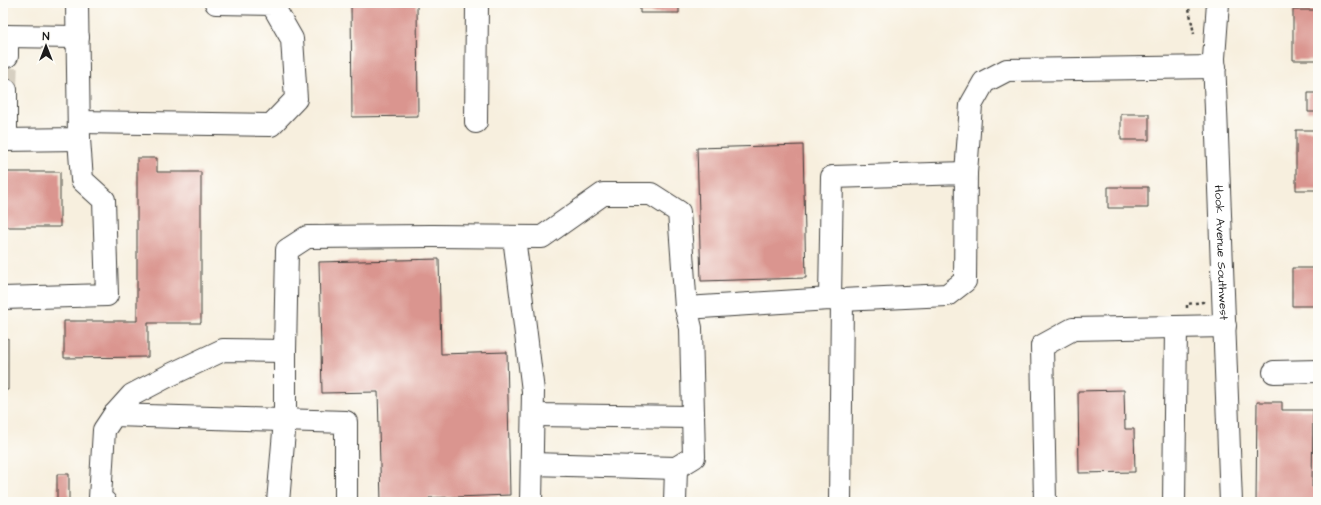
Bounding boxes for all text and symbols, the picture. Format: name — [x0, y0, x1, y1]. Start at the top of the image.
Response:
north arrow — [26, 26, 66, 66]
text: N — [43, 29, 50, 44]
street label: Hook Avenue Southwest — [1210, 185, 1233, 321]

